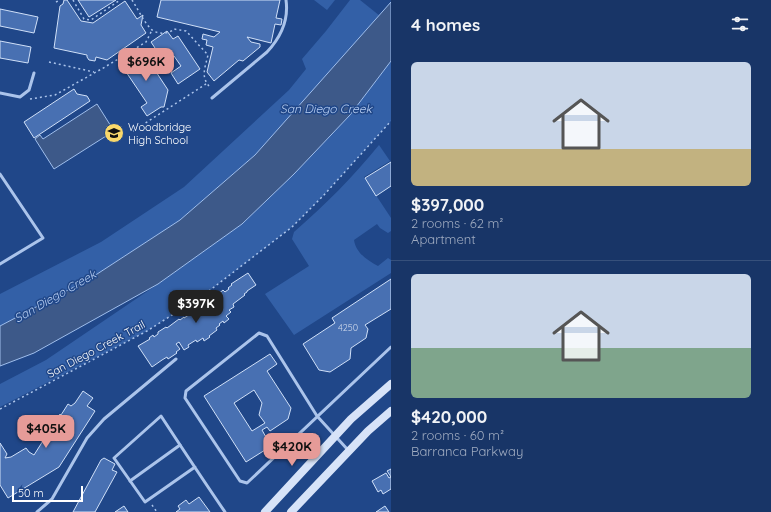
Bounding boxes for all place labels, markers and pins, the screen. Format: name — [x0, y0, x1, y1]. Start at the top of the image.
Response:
pin: $696K — [118, 48, 174, 82]
place label: Woodbridge High School — [128, 120, 191, 147]
school or university icon: Woodbridge High School — [103, 122, 125, 144]
pin: $397K — [168, 290, 224, 324]
pin: $405K — [18, 415, 74, 449]
pin: $420K — [264, 433, 320, 467]

